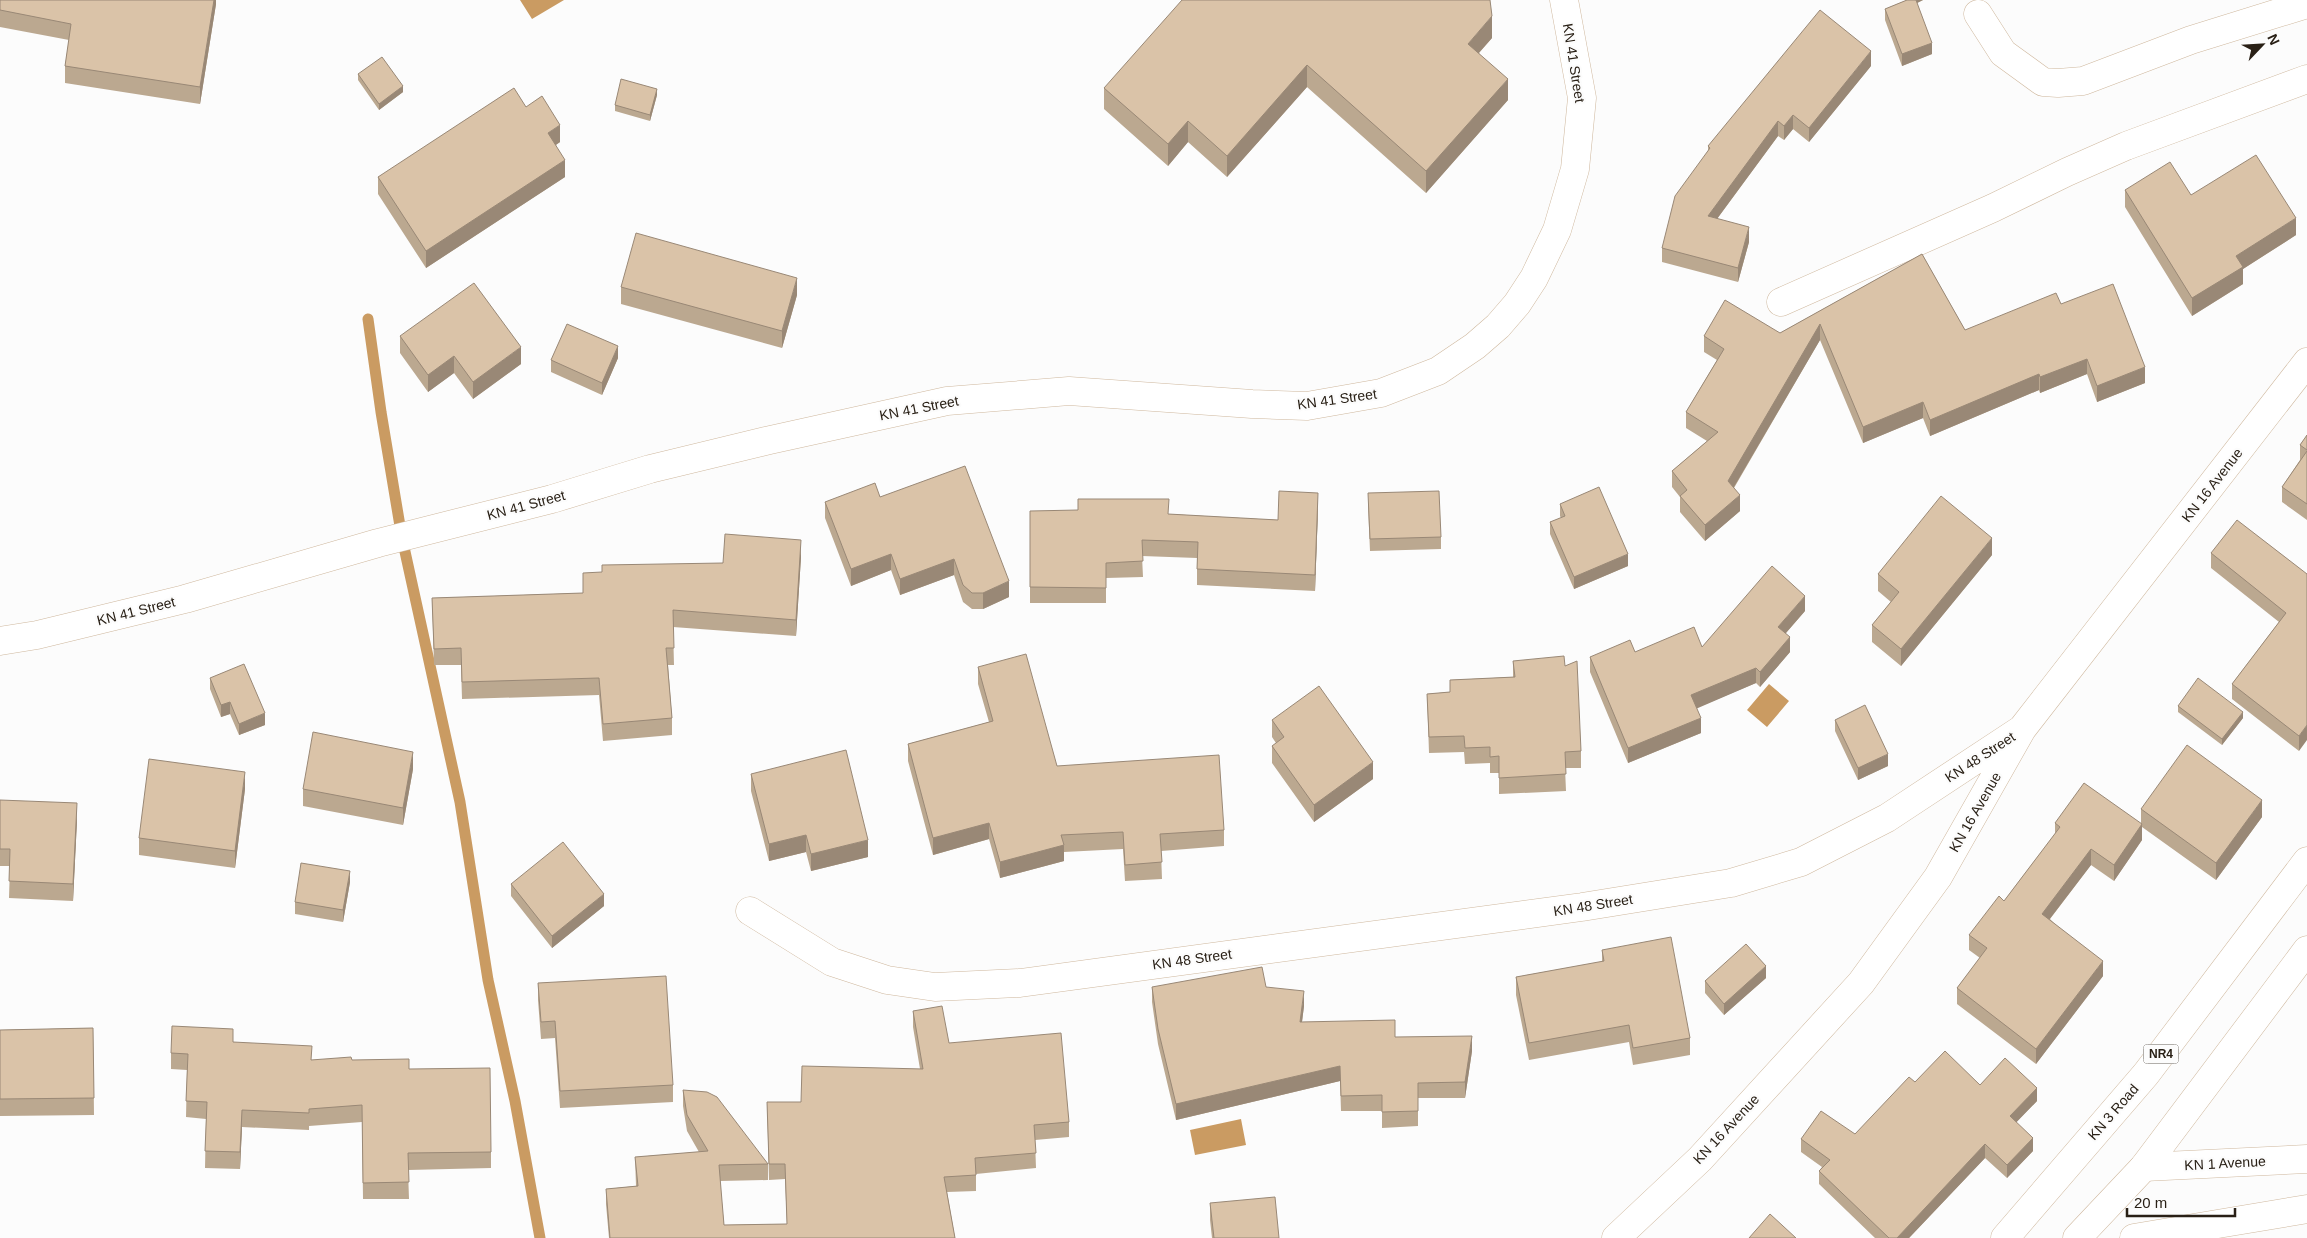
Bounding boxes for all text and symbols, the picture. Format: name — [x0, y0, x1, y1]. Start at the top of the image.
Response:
north arrow — [2237, 20, 2287, 70]
street label: KN 41 Street — [1560, 22, 1588, 104]
text: N — [2264, 32, 2283, 47]
street label: KN 41 Street — [1296, 385, 1378, 412]
street label: KN 41 Street — [878, 392, 960, 424]
street label: KN 16 Avenue — [2178, 445, 2246, 525]
street label: KN 41 Street — [485, 487, 567, 523]
street label: KN 41 Street — [95, 594, 177, 628]
street label: KN 48 Street — [1942, 728, 2018, 786]
street label: KN 16 Avenue — [1946, 769, 2004, 855]
street label: KN 48 Street — [1552, 891, 1634, 919]
street label: KN 48 Street — [1151, 945, 1233, 972]
road number: NR4 — [2144, 1044, 2178, 1064]
street label: KN 3 Road — [2084, 1081, 2142, 1143]
street label: KN 16 Avenue — [1690, 1091, 1762, 1167]
street label: KN 1 Avenue — [2184, 1153, 2266, 1173]
scale bar — [2127, 1186, 2234, 1218]
text: 20 m — [2134, 1194, 2167, 1211]

